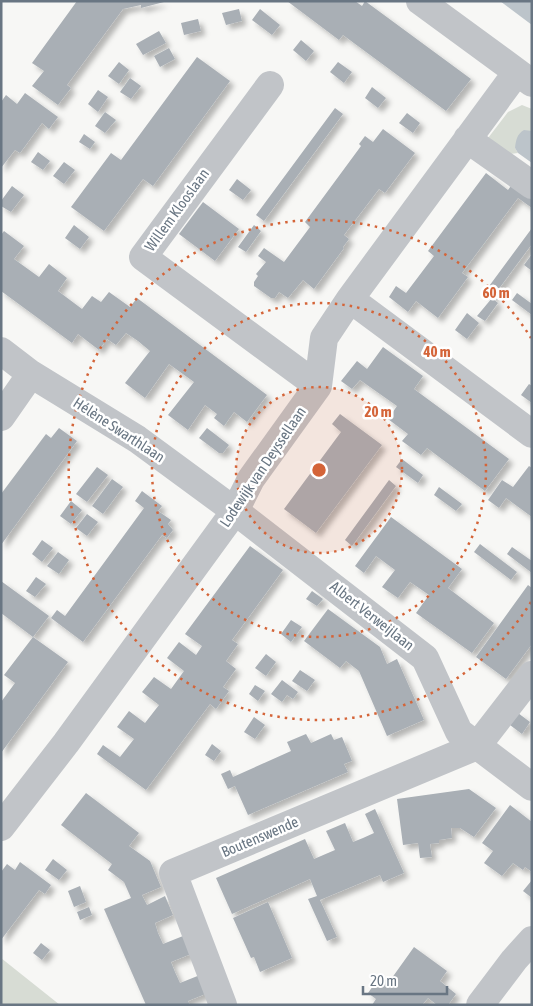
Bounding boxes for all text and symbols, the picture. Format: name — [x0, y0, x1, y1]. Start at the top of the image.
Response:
street label: Willem Klooslaan — [141, 165, 212, 254]
text: 60 m — [483, 284, 510, 301]
text: 40 m — [423, 343, 451, 360]
street label: Hélène Swarthlaan — [70, 394, 168, 465]
street label: Lodewijk van Deyssellaan — [216, 403, 309, 530]
text: 20 m — [365, 403, 392, 420]
centre of rings — [310, 461, 328, 479]
street label: Albert Verweijlaan — [327, 578, 418, 654]
street label: Boutenswende — [219, 813, 301, 860]
scale bar — [363, 964, 447, 996]
text: 20 m — [370, 972, 397, 989]

